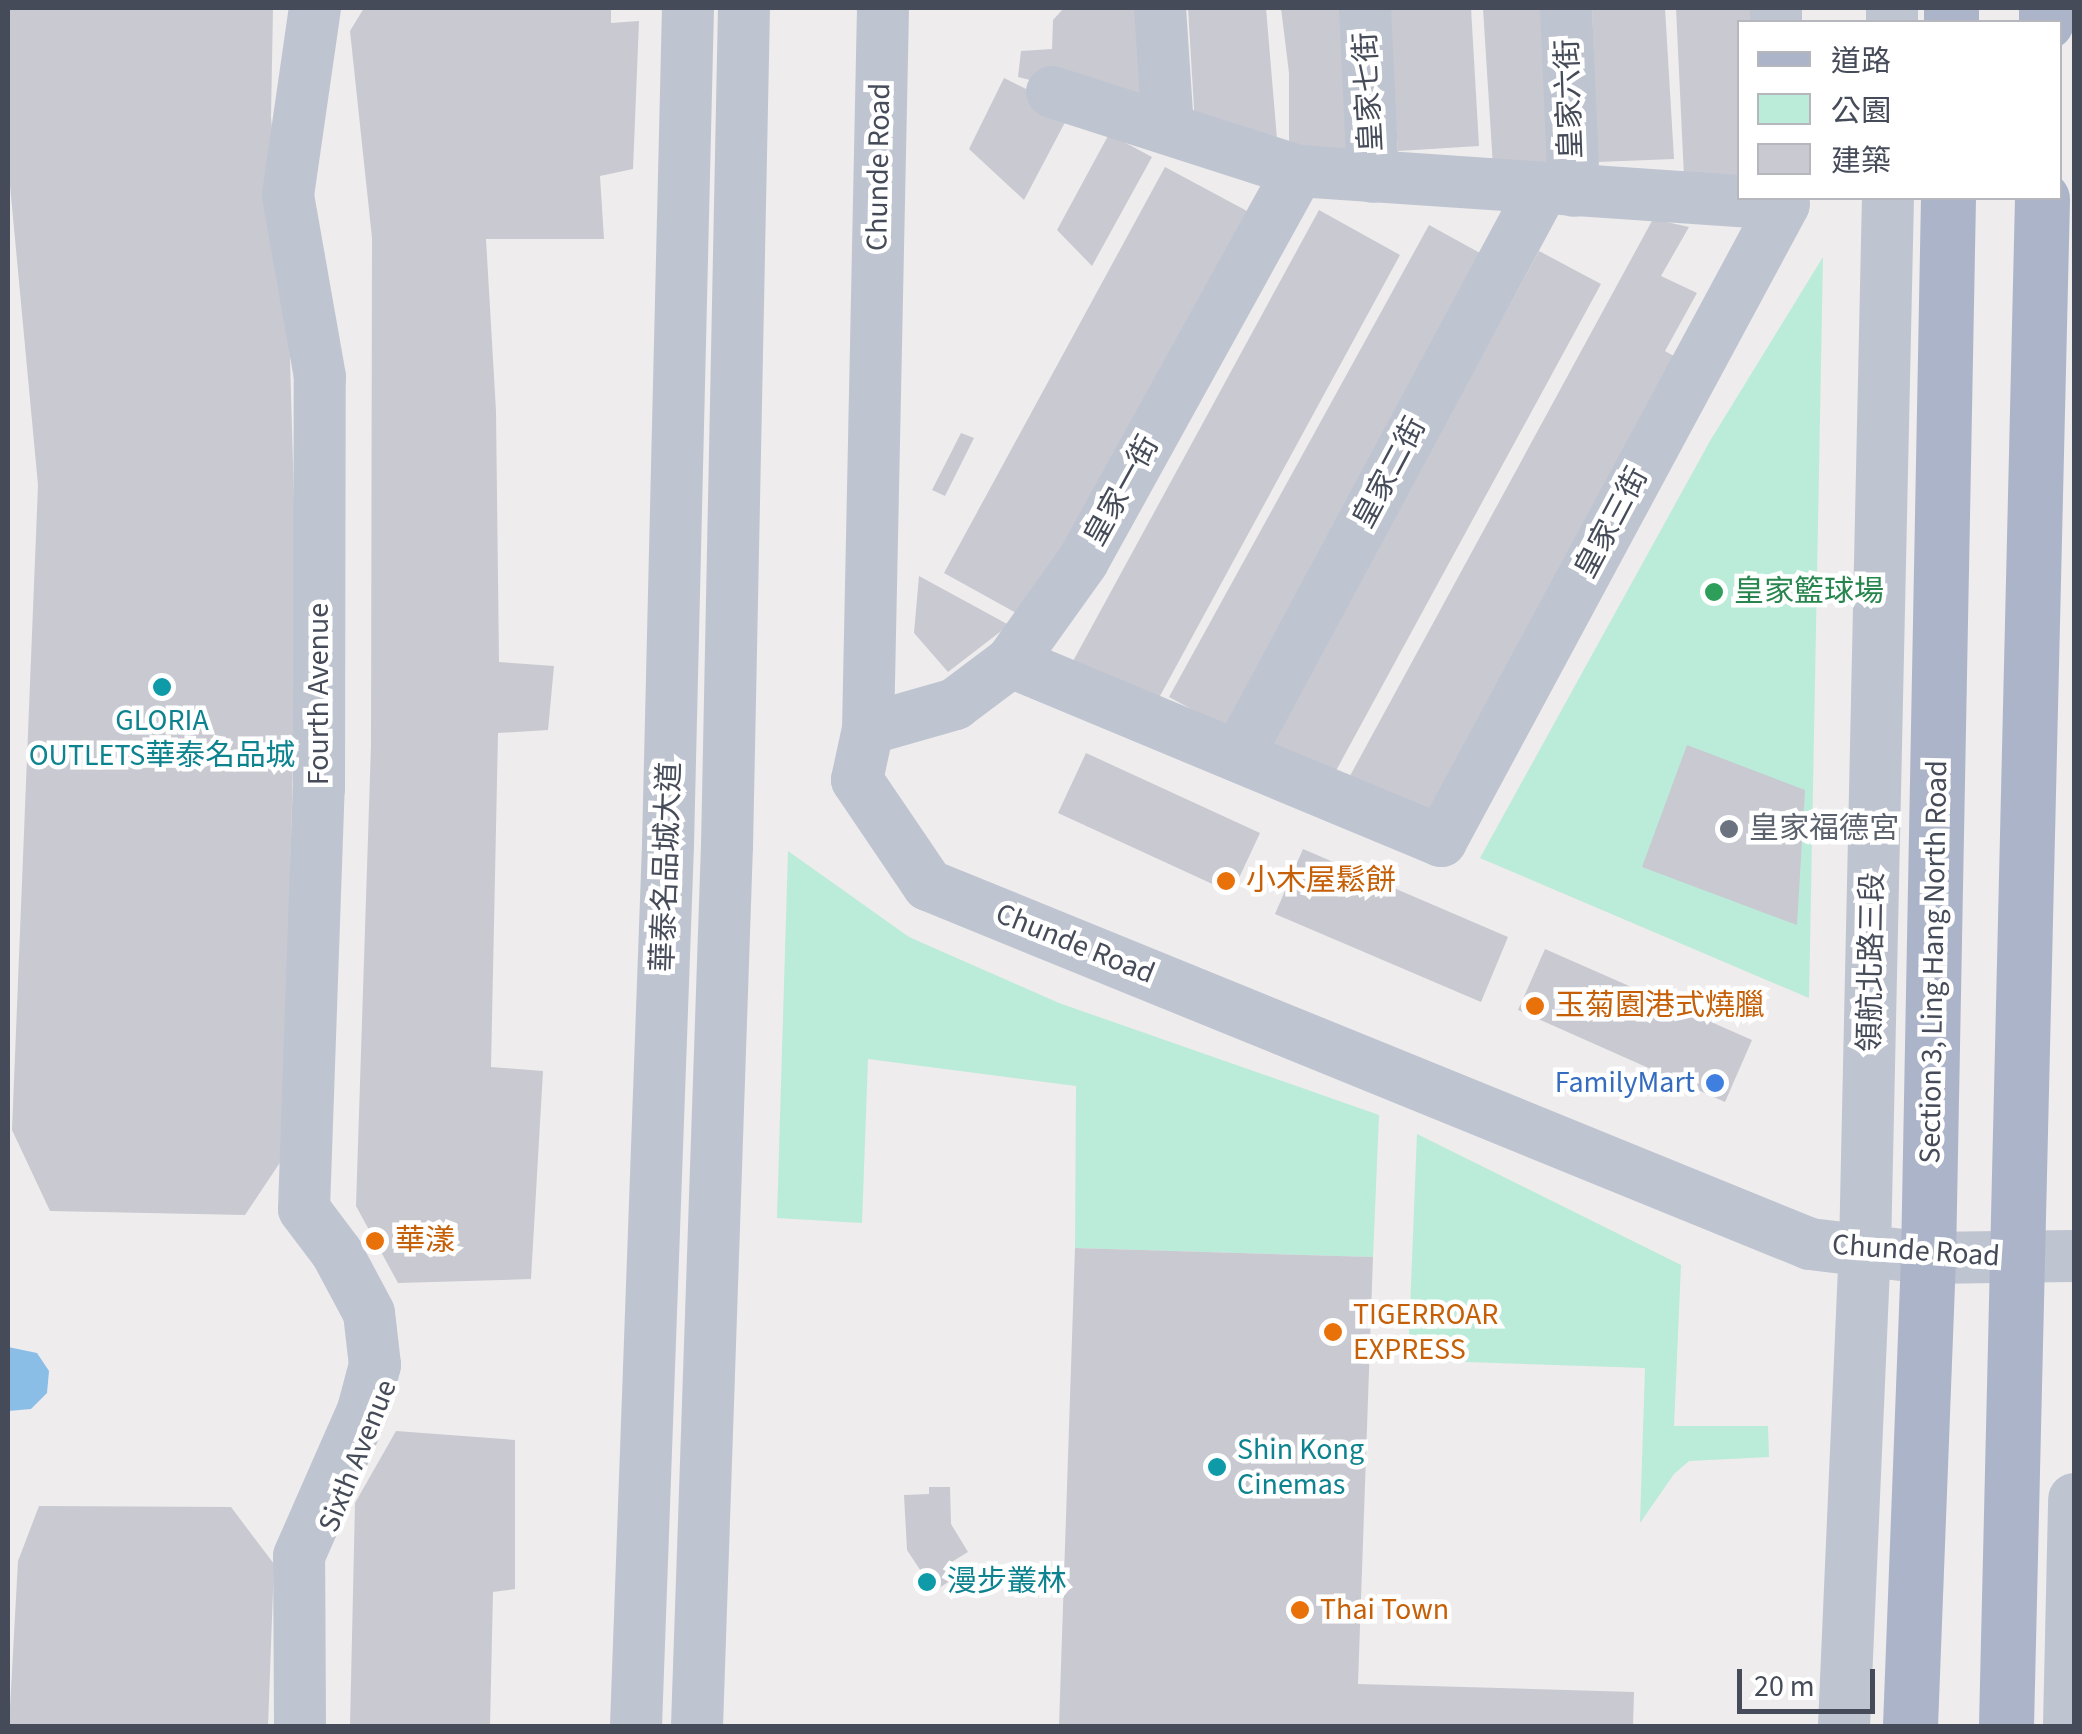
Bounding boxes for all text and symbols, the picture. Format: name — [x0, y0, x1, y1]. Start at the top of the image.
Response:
legend — [1737, 20, 2062, 200]
street label: 皇家七街 — [1348, 31, 1390, 153]
street label: 皇家六街 — [1550, 38, 1590, 160]
text: 道路 — [1831, 40, 1891, 83]
street label: Chunde Road — [860, 83, 898, 251]
text: 公園 — [1831, 90, 1891, 133]
text: 建築 — [1831, 140, 1891, 183]
street label: 皇家二街 — [1346, 412, 1434, 534]
street label: 皇家一街 — [1077, 430, 1167, 552]
street label: 皇家三街 — [1568, 462, 1656, 584]
place label: 皇家籃球場 — [1734, 574, 1884, 610]
marker: 皇家籃球場 — [1703, 581, 1725, 603]
street label: Fourth Avenue — [301, 603, 337, 785]
marker: GLORIA OUTLETS華泰名品城 — [151, 676, 173, 698]
place label: GLORIA OUTLETS華泰名品城 — [29, 703, 295, 774]
street label: Section 3, Ling Hang North Road — [1912, 760, 1956, 1164]
street label: 華泰名品城大道 — [645, 761, 689, 973]
place label: 皇家福德宮 — [1749, 811, 1899, 847]
marker: 皇家福德宮 — [1718, 818, 1740, 840]
place label: 小木屋鬆餅 — [1246, 863, 1396, 899]
marker: 小木屋鬆餅 — [1215, 870, 1237, 892]
street label: 領航北路三段 — [1852, 872, 1892, 1052]
street label: Chunde Road — [990, 896, 1160, 992]
place label: 玉菊園港式燒臘 — [1555, 988, 1765, 1024]
marker: 玉菊園港式燒臘 — [1524, 995, 1546, 1017]
place label: FamilyMart — [1555, 1065, 1695, 1101]
marker: FamilyMart — [1704, 1072, 1726, 1094]
place label: 華漾 — [395, 1223, 455, 1259]
street label: Chunde Road — [1831, 1227, 2001, 1275]
marker: 華漾 — [364, 1230, 386, 1252]
place label: TIGERROAR EXPRESS — [1353, 1297, 1498, 1368]
marker: TIGERROAR EXPRESS — [1322, 1321, 1344, 1343]
street label: Sixth Avenue — [311, 1375, 405, 1537]
place label: Shin Kong Cinemas — [1237, 1432, 1364, 1502]
marker: Shin Kong Cinemas — [1206, 1456, 1228, 1478]
place label: 漫步叢林 — [947, 1564, 1067, 1600]
marker: 漫步叢林 — [916, 1571, 938, 1593]
place label: Thai Town — [1320, 1592, 1449, 1628]
marker: Thai Town — [1289, 1599, 1311, 1621]
scale bar — [1742, 1649, 1880, 1711]
text: 20 m — [1754, 1665, 1815, 1708]

